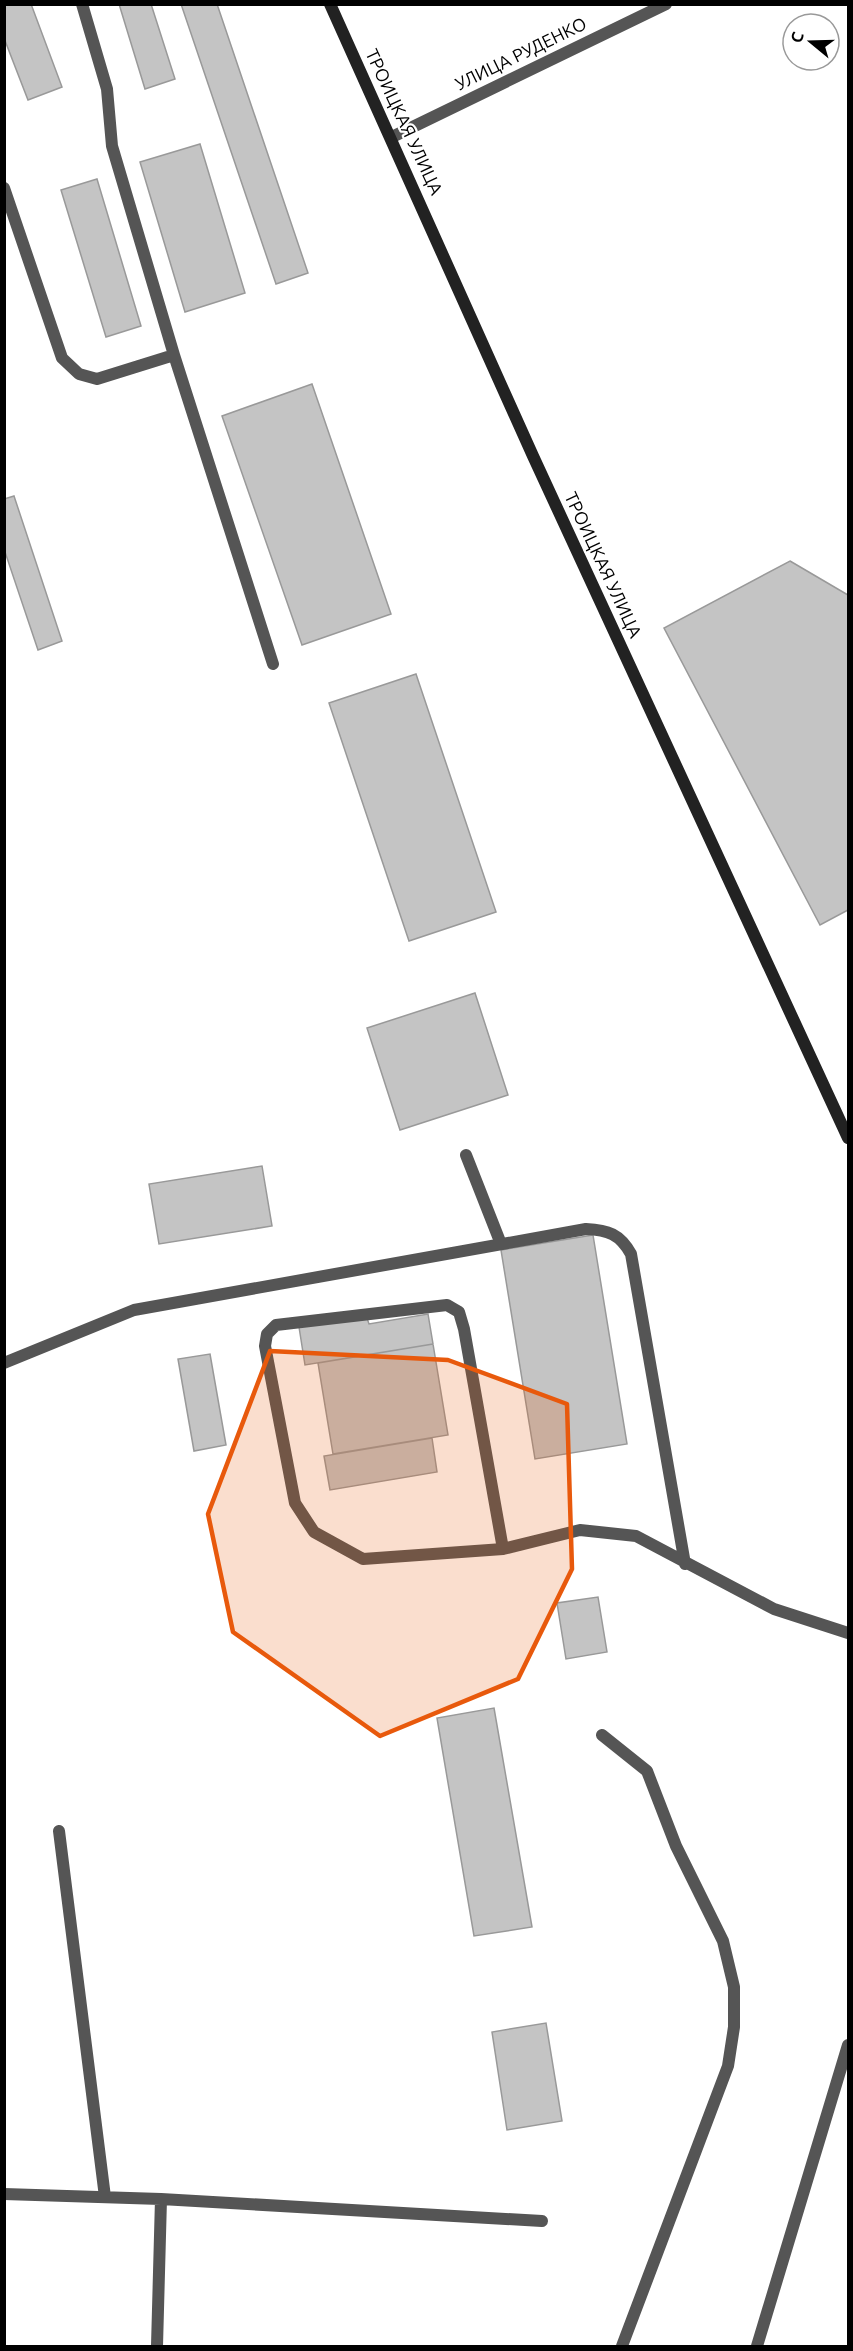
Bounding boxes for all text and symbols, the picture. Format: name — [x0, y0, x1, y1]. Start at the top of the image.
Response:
north arrow — [781, 12, 841, 72]
street label: УЛИЦА РУДЕНКО — [452, 13, 589, 93]
text: С — [787, 29, 807, 45]
street label: ТРОИЦКАЯ УЛИЦА — [362, 46, 448, 198]
street label: ТРОИЦКАЯ УЛИЦА — [561, 489, 647, 641]

